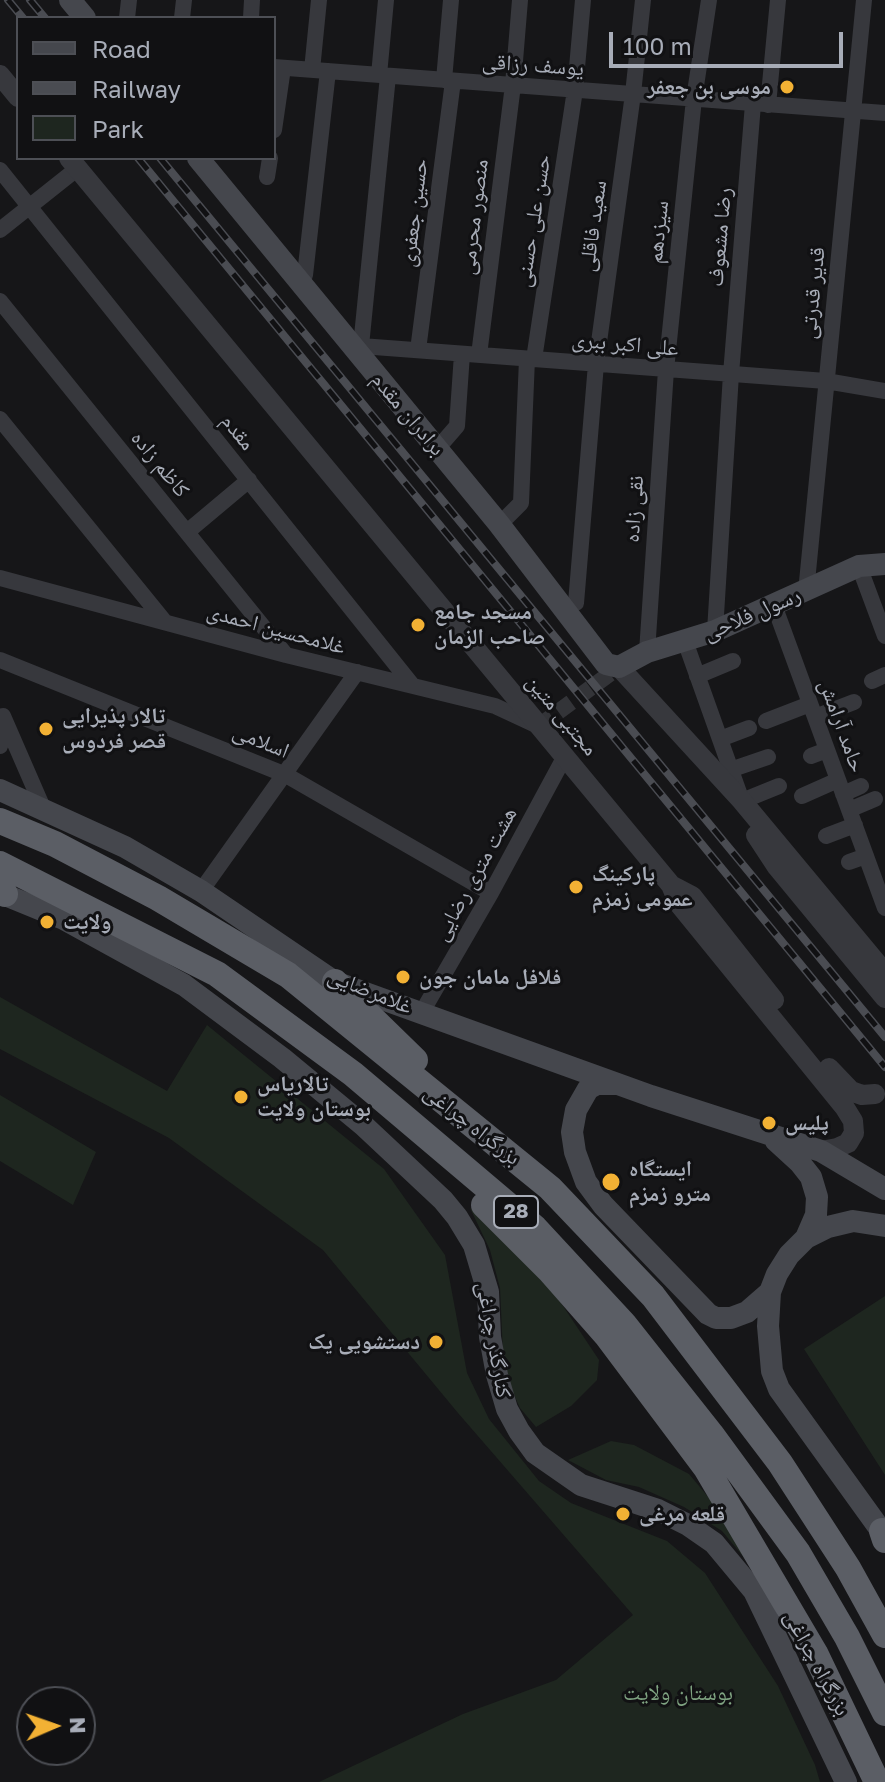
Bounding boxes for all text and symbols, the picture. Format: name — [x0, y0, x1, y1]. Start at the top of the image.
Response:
legend — [16, 16, 276, 160]
scale bar — [613, 16, 847, 66]
text: 100 m — [623, 31, 692, 60]
text: Road — [92, 34, 151, 63]
street label: یوسف رزاقی — [481, 48, 585, 82]
text: Railway — [92, 74, 181, 103]
place label: موسی بن جعفر — [647, 74, 771, 100]
marker: موسی بن جعفر — [778, 78, 796, 96]
text: Park — [92, 114, 144, 143]
street label: حسن علی حسنی — [509, 153, 557, 289]
street label: حسین جعفری — [394, 157, 434, 269]
street label: منصور محرمی — [454, 158, 494, 276]
street label: سعید فاقلی — [574, 179, 612, 273]
street label: رضا مشعوف — [703, 186, 737, 288]
street label: سیزدهم — [642, 199, 674, 265]
street label: قدیر قدرتی — [795, 246, 831, 340]
street label: علی اکبر ببری — [570, 326, 680, 362]
street label: برادران مقدم — [365, 367, 451, 461]
street label: مقدم — [215, 408, 261, 456]
street label: کاظم زاده — [125, 425, 195, 503]
street label: نقی زاده — [618, 475, 650, 543]
street label: رسول فلاحی — [699, 582, 805, 646]
street label: غلامحسین احمدی — [204, 598, 348, 660]
place label: مسجد جامع صاحب الزمان — [434, 599, 545, 650]
marker: مسجد جامع صاحب الزمان — [409, 616, 427, 634]
street label: مجتبی متین — [520, 669, 604, 761]
street label: حامد آرامش — [813, 676, 871, 776]
place label: تالار پذیرایی قصر فردوس — [62, 703, 166, 754]
street label: اسلامی — [229, 718, 293, 764]
marker: تالار پذیرایی قصر فردوس — [37, 720, 55, 738]
street label: هشت متری رضایی — [427, 802, 523, 946]
place label: پارکینگ عمومی زمزم — [592, 861, 693, 912]
marker: پارکینگ عمومی زمزم — [567, 878, 585, 896]
place label: ولایت — [63, 909, 111, 935]
marker: ولایت — [38, 913, 56, 931]
street label: غلامرضایی — [324, 962, 416, 1020]
place label: فلافل مامان جون — [419, 964, 561, 990]
marker: فلافل مامان جون — [394, 968, 412, 986]
place label: تالاریاس بوستان ولایت — [257, 1071, 371, 1122]
street label: بزرگراه چراغی — [418, 1079, 526, 1171]
marker: تالاریاس بوستان ولایت — [232, 1088, 250, 1106]
place label: پلیس — [785, 1110, 829, 1136]
marker: پلیس — [760, 1114, 778, 1132]
place label: ایستگاه مترو زمزم — [629, 1156, 711, 1208]
marker: ایستگاه مترو زمزم — [600, 1171, 622, 1193]
road number: 28 — [494, 1196, 538, 1228]
street label: کنارگذر چراغی — [471, 1280, 517, 1400]
place label: دستشویی یک — [308, 1329, 420, 1355]
marker: دستشویی یک — [427, 1333, 445, 1351]
place label: قلعه مرغی — [639, 1501, 725, 1527]
marker: قلعه مرغی — [614, 1505, 632, 1523]
street label: بزرگراه چراغی — [778, 1606, 856, 1720]
park label: بوستان ولایت — [623, 1680, 733, 1706]
north arrow — [16, 1686, 96, 1766]
text: N — [65, 1716, 92, 1734]

